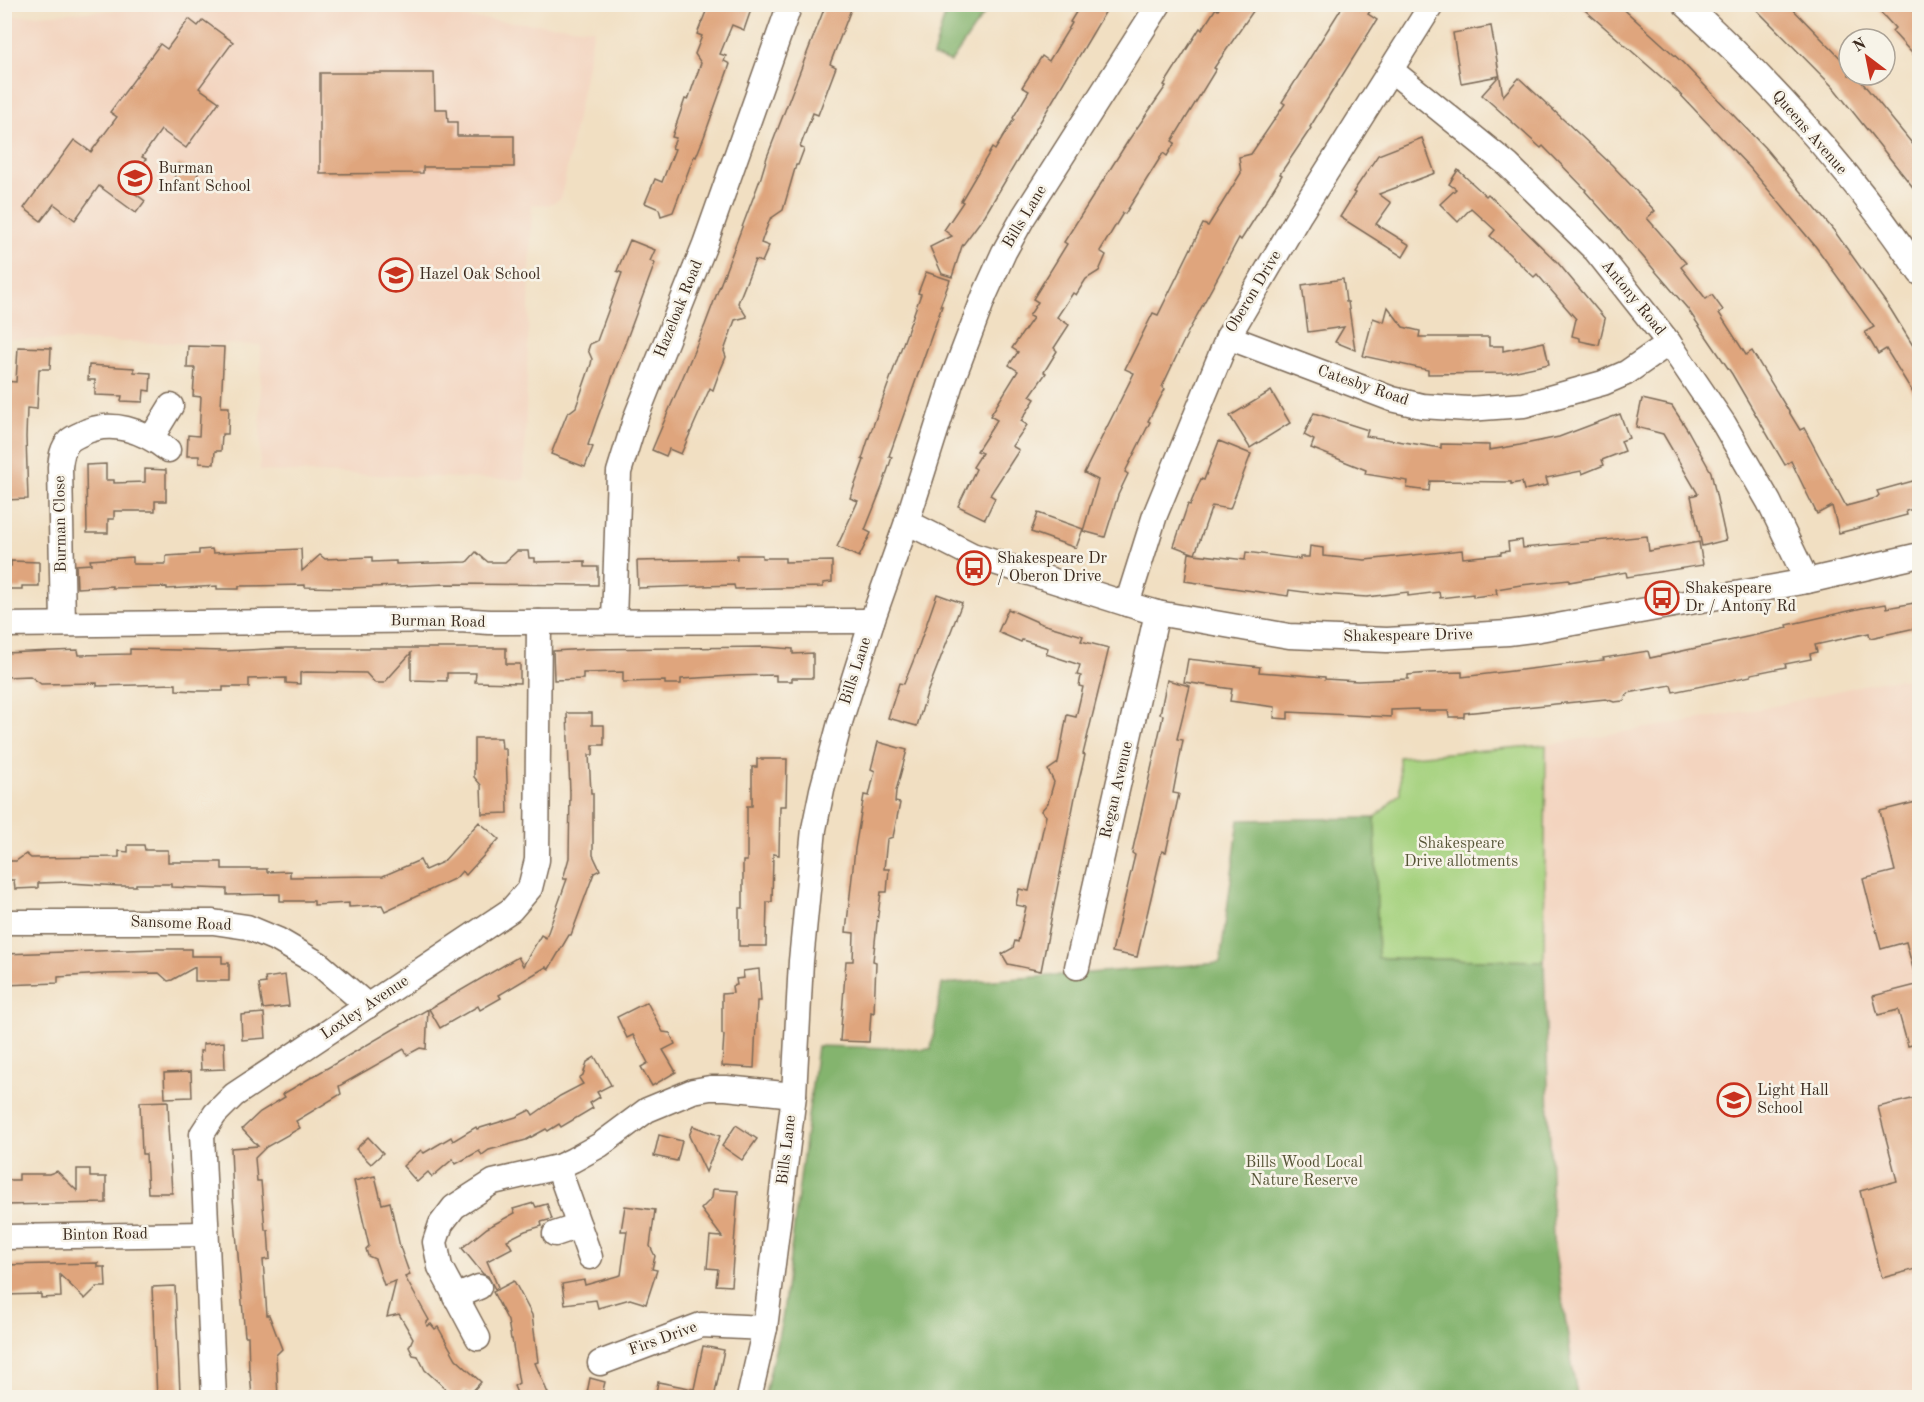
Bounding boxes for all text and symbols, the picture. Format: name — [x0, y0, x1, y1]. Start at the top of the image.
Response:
north arrow — [1837, 27, 1897, 87]
text: N — [1851, 36, 1870, 56]
street label: Queens Avenue — [1768, 88, 1850, 178]
school or university icon: Burman Infant School — [117, 160, 153, 196]
place label: Burman Infant School — [158, 161, 251, 195]
street label: Bills Lane — [1000, 183, 1050, 251]
street label: Oberon Drive — [1223, 248, 1285, 336]
school or university icon: Hazel Oak School — [378, 257, 414, 293]
street label: Antony Road — [1598, 257, 1668, 339]
street label: Hazeloak Road — [652, 258, 706, 360]
place label: Hazel Oak School — [419, 267, 540, 283]
street label: Catesby Road — [1315, 363, 1411, 409]
street label: Burman Close — [52, 475, 70, 573]
bus stop icon: Shakespeare Dr / Oberon Drive — [956, 550, 992, 586]
place label: Shakespeare Dr / Oberon Drive — [997, 551, 1108, 585]
bus stop icon: Shakespeare Dr / Antony Rd — [1644, 580, 1680, 616]
place label: Shakespeare Dr / Antony Rd — [1685, 581, 1796, 615]
street label: Burman Road — [390, 613, 486, 631]
street label: Shakespeare Drive — [1343, 627, 1473, 645]
street label: Bills Lane — [838, 635, 874, 707]
street label: Regan Avenue — [1098, 740, 1136, 840]
park label: Shakespeare Drive allotments — [1404, 836, 1518, 870]
street label: Sansome Road — [130, 914, 232, 934]
street label: Loxley Avenue — [318, 973, 412, 1043]
school or university icon: Light Hall School — [1716, 1082, 1752, 1118]
place label: Light Hall School — [1757, 1083, 1829, 1117]
street label: Bills Lane — [775, 1114, 799, 1186]
park label: Bills Wood Local Nature Reserve — [1245, 1155, 1363, 1189]
street label: Binton Road — [62, 1226, 148, 1244]
street label: Firs Drive — [627, 1319, 699, 1359]

